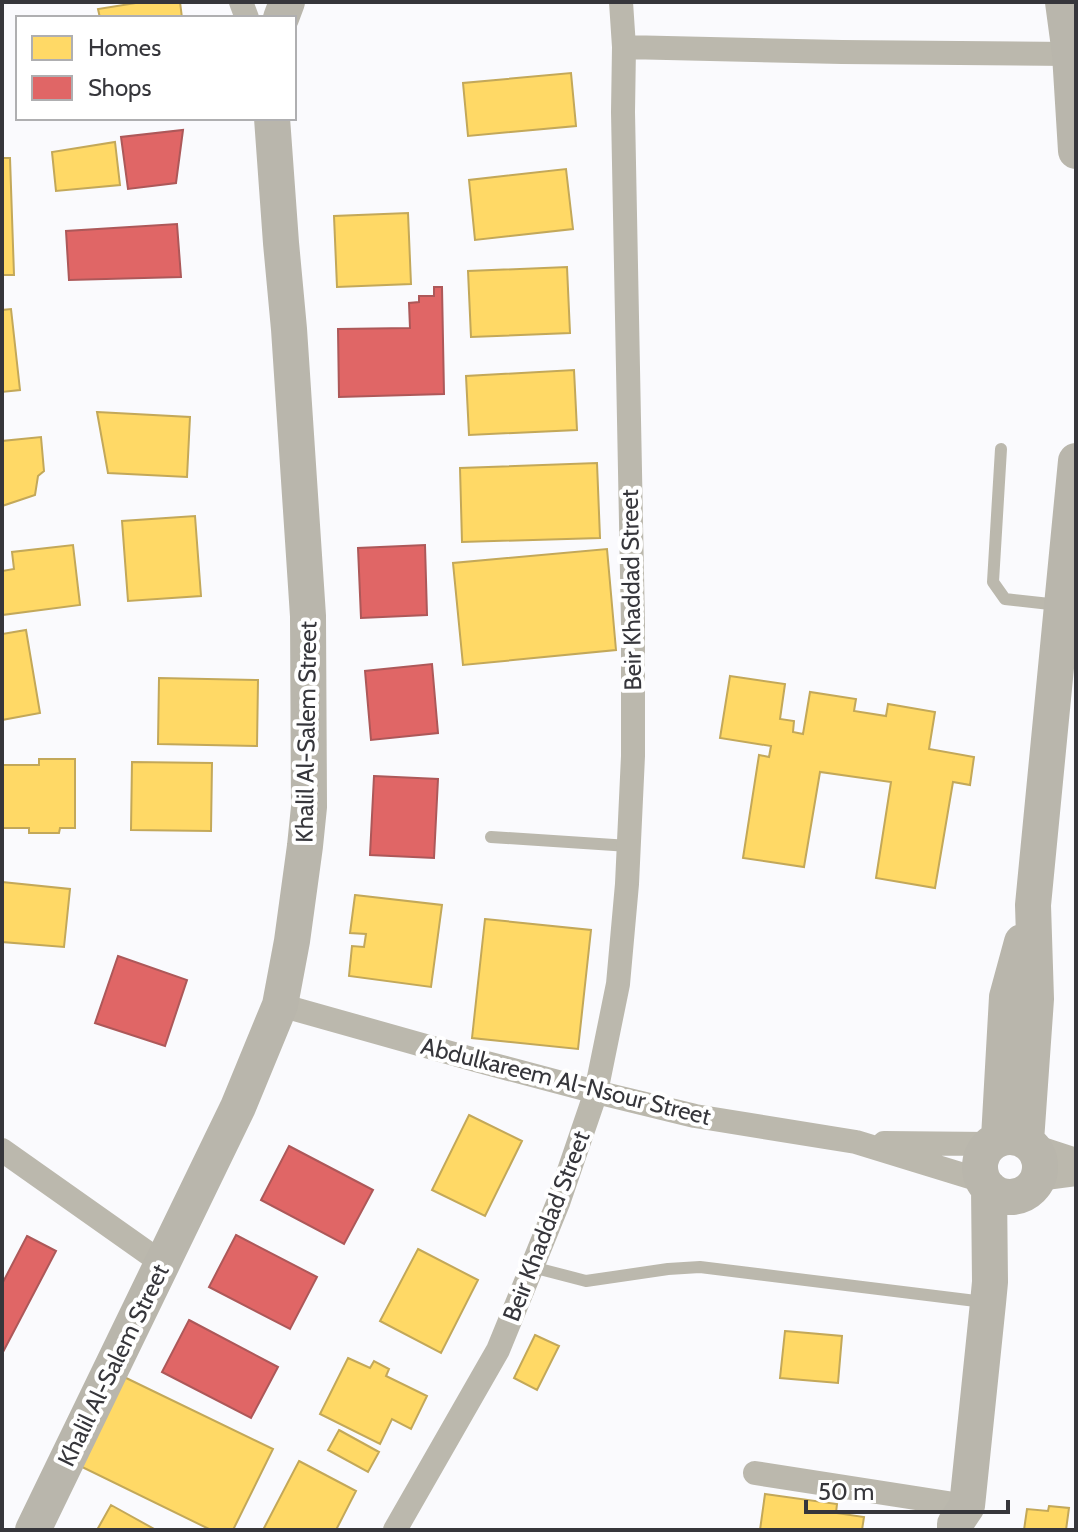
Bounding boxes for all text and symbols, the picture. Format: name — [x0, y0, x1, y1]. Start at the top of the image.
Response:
legend — [16, 16, 296, 120]
text: Homes — [88, 33, 161, 62]
text: Shops — [88, 73, 151, 102]
street label: Beir Khaddad Street — [615, 489, 647, 691]
street label: Khalil Al-Salem Street — [290, 621, 322, 843]
street label: Abdulkareem Al-Nsour Street — [418, 1031, 714, 1131]
street label: Beir Khaddad Street — [496, 1127, 596, 1325]
street label: Khalil Al-Salem Street — [51, 1259, 175, 1471]
scale bar — [806, 1464, 1008, 1514]
text: 50 m — [818, 1477, 874, 1506]

